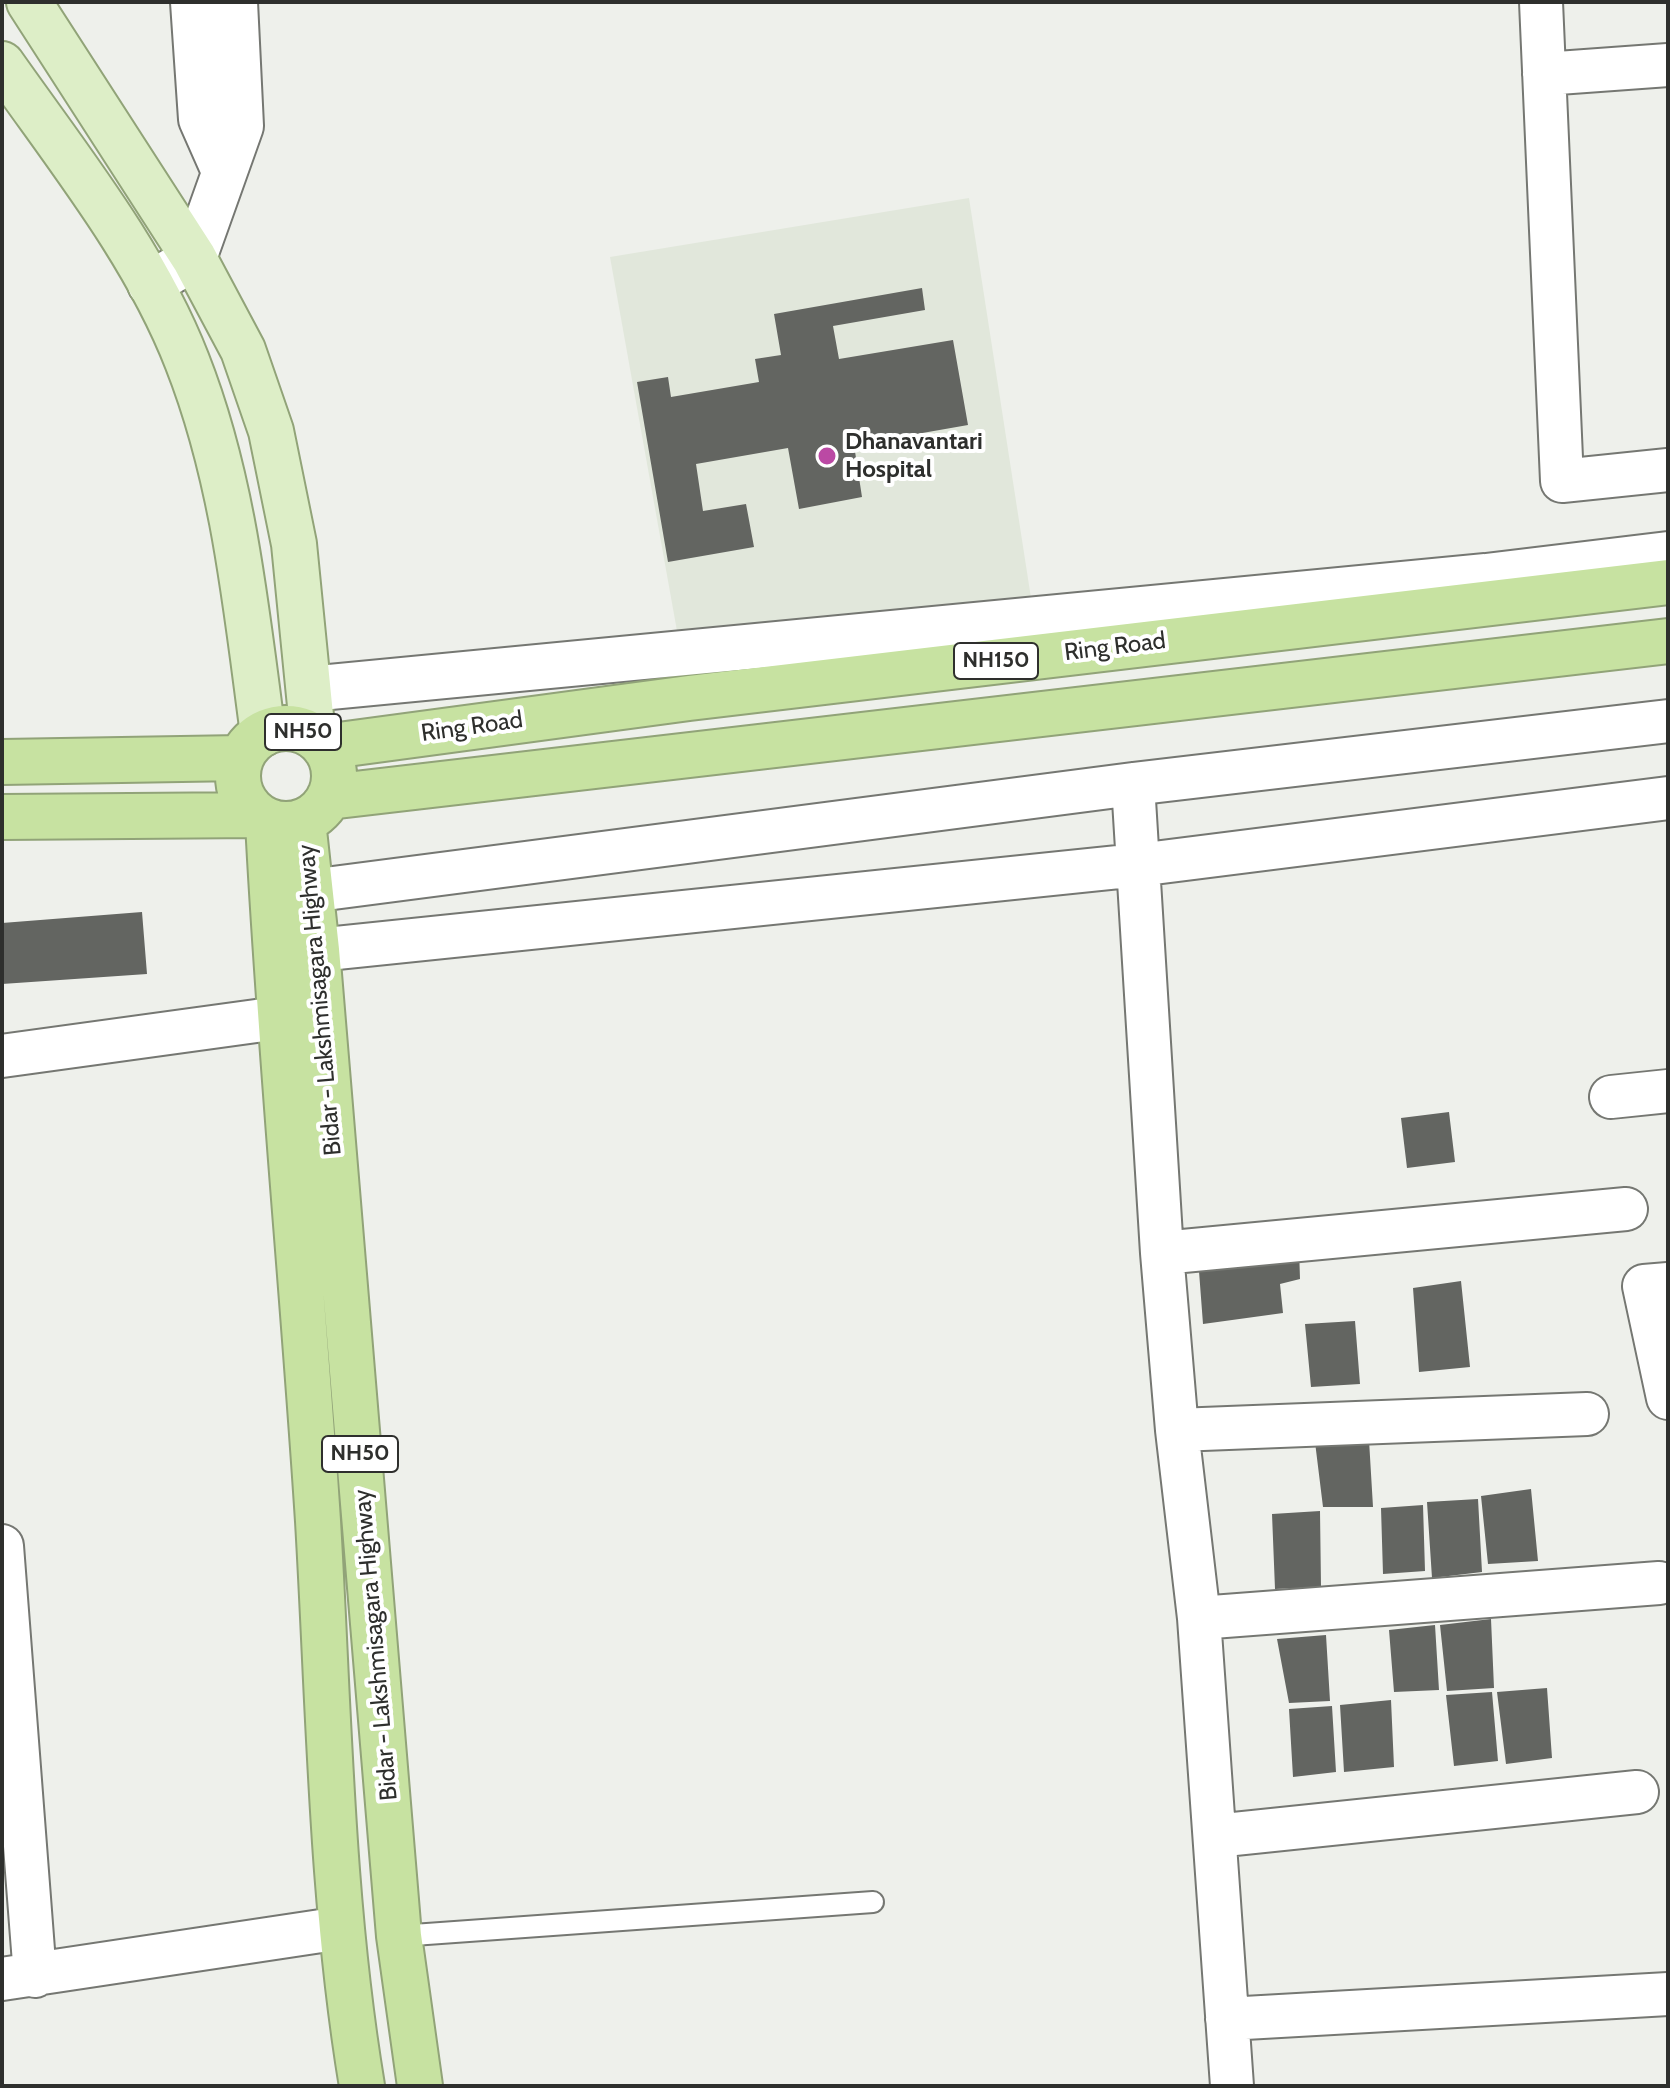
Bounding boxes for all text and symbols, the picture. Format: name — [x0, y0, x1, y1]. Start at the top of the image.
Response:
place label: Dhanavantari Hospital — [845, 428, 983, 484]
marker: Dhanavantari Hospital — [816, 445, 838, 467]
street label: Ring Road — [1063, 626, 1167, 668]
road number: NH150 — [954, 643, 1038, 679]
street label: Ring Road — [419, 706, 525, 748]
road number: NH50 — [265, 714, 341, 750]
street label: Bidar - Lakshmisagara Highway — [292, 843, 348, 1157]
road number: NH50 — [322, 1436, 398, 1472]
street label: Bidar - Lakshmisagara Highway — [348, 1488, 404, 1802]

